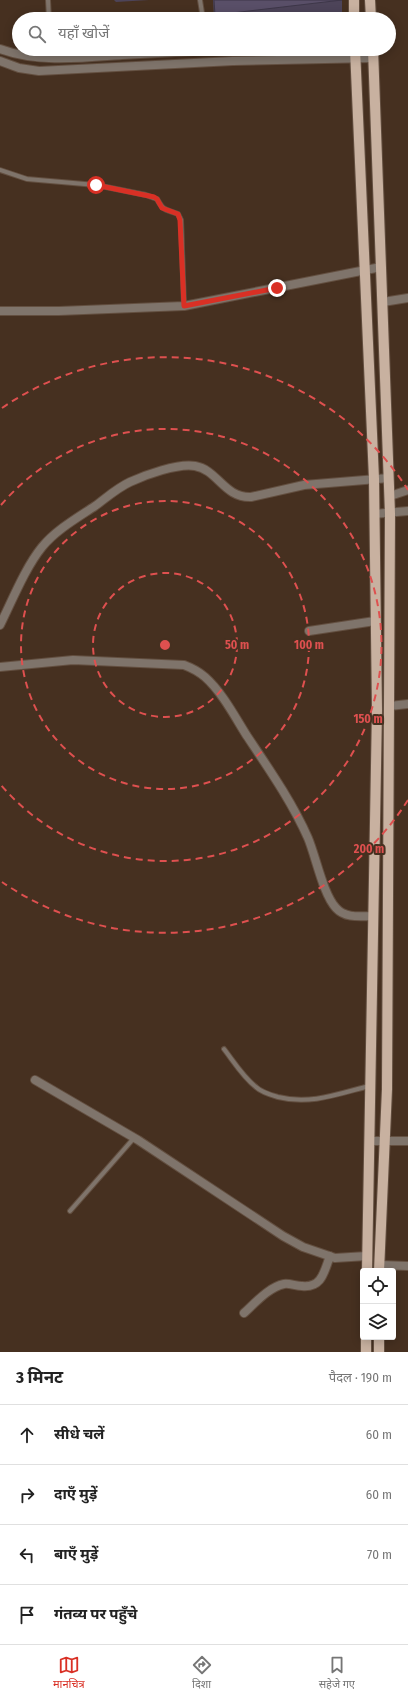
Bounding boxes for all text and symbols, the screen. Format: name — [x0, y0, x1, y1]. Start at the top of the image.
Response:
search box — [12, 12, 396, 56]
icon: search — [26, 23, 48, 45]
text: यहाँ खोजें — [58, 24, 109, 42]
route start — [87, 176, 105, 194]
route end — [268, 279, 286, 297]
centre of rings — [158, 638, 172, 652]
text: 50 m — [225, 638, 249, 652]
text: 100 m — [294, 638, 324, 652]
text: 150 m — [353, 712, 383, 726]
text: 200 m — [353, 842, 384, 856]
map controls — [360, 1268, 396, 1340]
button: locate — [360, 1268, 396, 1304]
button: layers — [360, 1304, 396, 1340]
text: 3 मिनट — [16, 1367, 63, 1388]
text: पैदल · 190 m — [329, 1370, 392, 1385]
icon: ahead — [16, 1424, 38, 1446]
text: सीधे चलें — [54, 1425, 104, 1443]
text: 60 m — [366, 1427, 392, 1442]
icon: right — [16, 1484, 38, 1506]
text: दाएँ मुड़ें — [54, 1485, 97, 1503]
text: 60 m — [366, 1487, 392, 1502]
icon: left — [16, 1544, 38, 1566]
text: बाएँ मुड़ें — [54, 1545, 98, 1563]
text: 70 m — [367, 1547, 392, 1562]
icon: arrive — [16, 1604, 38, 1626]
text: गंतव्य पर पहुँचे — [54, 1605, 137, 1623]
tab: मानचित्र — [53, 1654, 84, 1692]
tab: दिशा — [191, 1654, 213, 1692]
tab: सहेजे गए — [319, 1654, 355, 1692]

